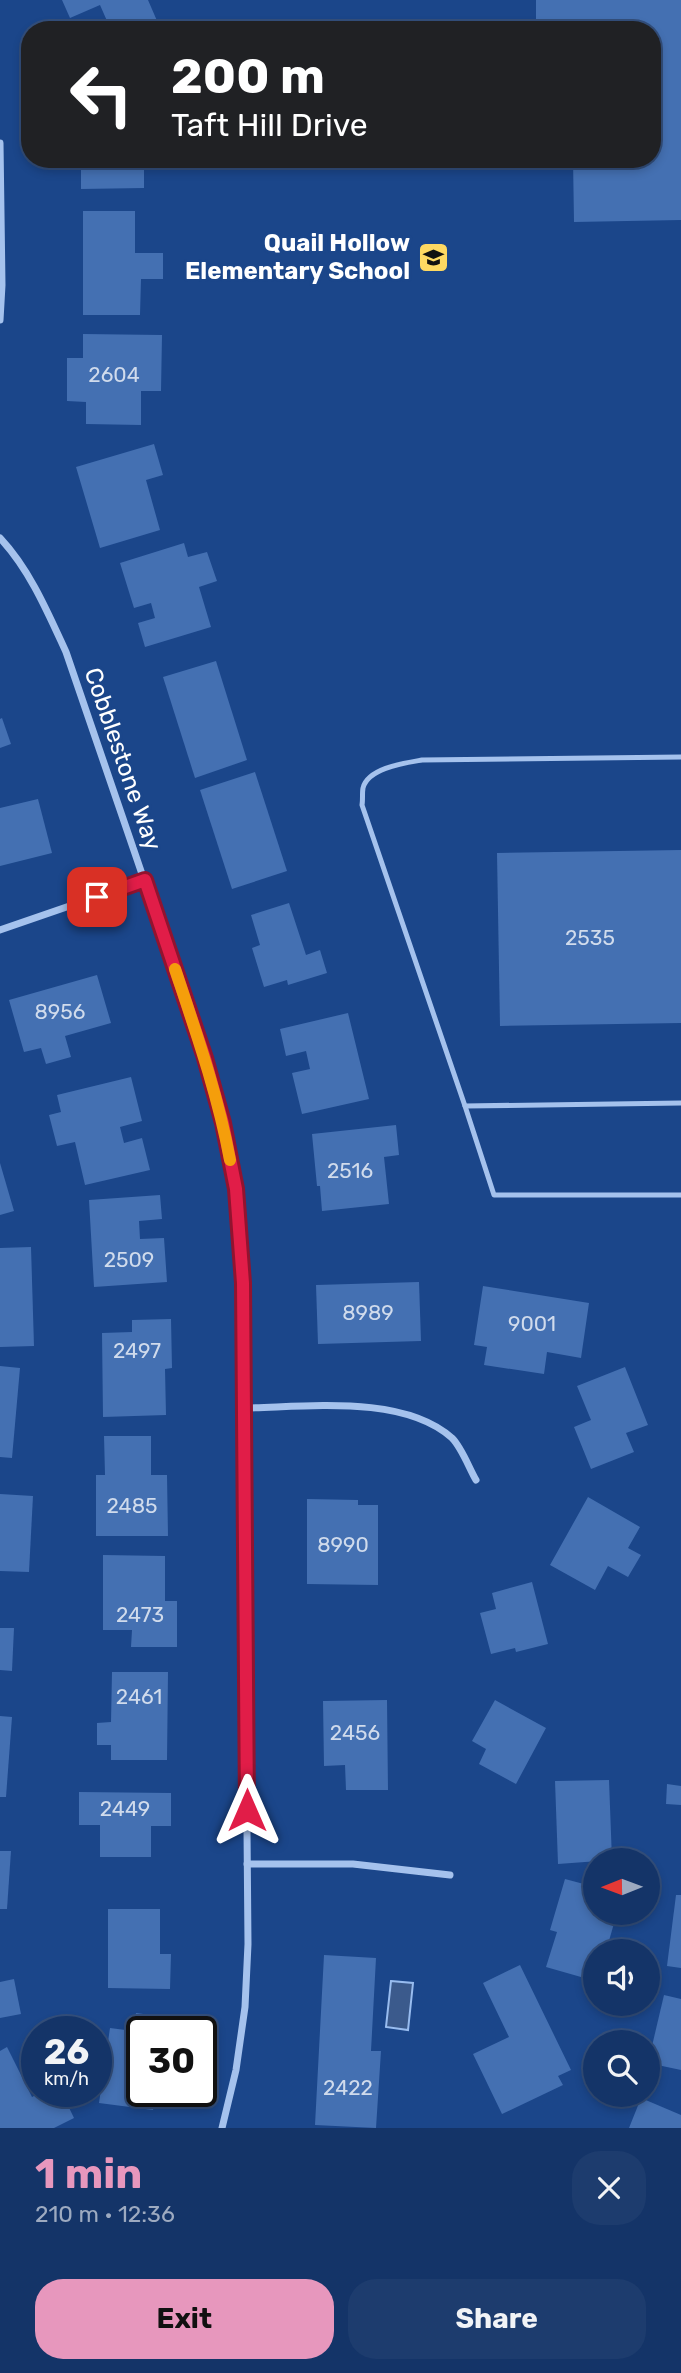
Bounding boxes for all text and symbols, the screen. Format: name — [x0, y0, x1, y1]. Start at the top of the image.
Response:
text: 200 m — [171, 47, 325, 105]
icon: left — [56, 49, 147, 140]
text: Taft Hill Drive — [171, 106, 368, 144]
place label: Quail Hollow Elementary School — [185, 229, 410, 285]
school or university icon: Quail Hollow Elementary School — [416, 240, 450, 274]
house number: 2604 — [88, 362, 140, 387]
street label: Cobblestone Way — [79, 664, 167, 854]
pin — [67, 867, 127, 927]
icon: arrive — [78, 878, 116, 916]
house number: 2535 — [565, 925, 615, 950]
house number: 8956 — [35, 999, 85, 1024]
house number: 2516 — [327, 1158, 373, 1183]
house number: 2509 — [104, 1247, 154, 1272]
house number: 8989 — [342, 1300, 394, 1325]
house number: 9001 — [508, 1311, 556, 1336]
house number: 2497 — [113, 1338, 161, 1363]
house number: 2485 — [107, 1493, 158, 1518]
house number: 8990 — [317, 1532, 369, 1557]
house number: 2473 — [116, 1602, 164, 1627]
house number: 2461 — [116, 1684, 162, 1709]
house number: 2456 — [330, 1720, 380, 1745]
position arrow — [210, 1773, 284, 1847]
house number: 2449 — [100, 1796, 150, 1821]
north arrow — [583, 1848, 660, 1925]
map controls — [583, 1848, 660, 2107]
button: sound — [583, 1939, 660, 2016]
speed limit sign: 30 — [126, 2016, 217, 2107]
button: search — [583, 2030, 660, 2107]
text: 26 — [44, 2031, 89, 2073]
text: km/h — [44, 2068, 89, 2090]
house number: 2422 — [323, 2075, 373, 2100]
text: 1 min — [35, 2149, 142, 2199]
button: close — [572, 2151, 646, 2225]
text: 210 m · 12:36 — [35, 2200, 175, 2228]
button: Exit — [35, 2279, 334, 2359]
button: Share — [348, 2279, 646, 2359]

